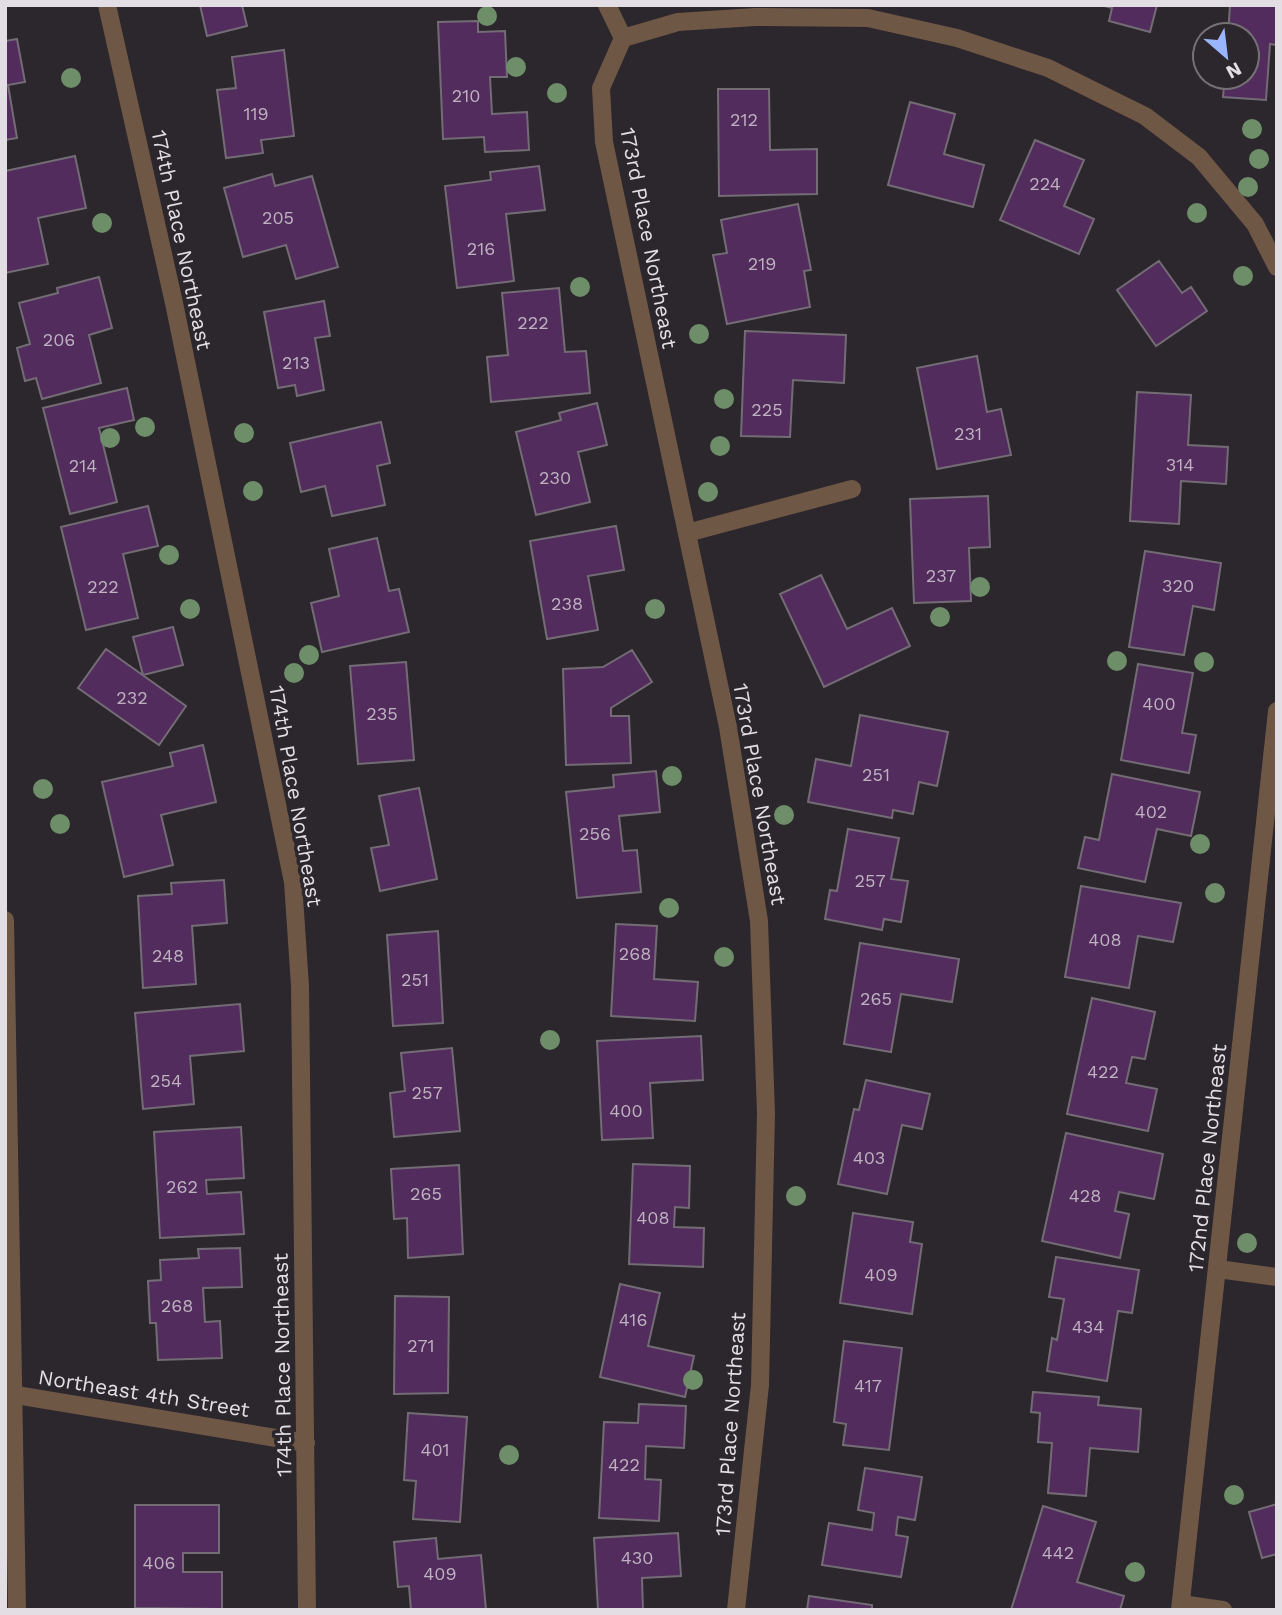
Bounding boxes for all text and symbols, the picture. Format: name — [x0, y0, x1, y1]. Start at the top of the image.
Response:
north arrow — [1191, 21, 1261, 91]
text: N — [1222, 57, 1245, 84]
house number: 210 — [452, 85, 480, 106]
house number: 119 — [243, 103, 269, 124]
house number: 212 — [730, 109, 758, 130]
street label: 173rd Place Northeast — [615, 125, 683, 351]
street label: 174th Place Northeast — [146, 128, 218, 352]
house number: 224 — [1029, 173, 1061, 194]
house number: 205 — [262, 207, 294, 228]
house number: 216 — [467, 238, 495, 259]
house number: 219 — [748, 253, 776, 274]
house number: 222 — [517, 312, 549, 333]
house number: 206 — [43, 329, 75, 350]
house number: 213 — [282, 352, 310, 373]
house number: 225 — [751, 399, 783, 420]
house number: 231 — [954, 423, 982, 444]
house number: 314 — [1166, 454, 1194, 475]
house number: 214 — [69, 455, 97, 476]
house number: 230 — [539, 467, 571, 488]
house number: 237 — [926, 565, 956, 586]
house number: 320 — [1162, 575, 1194, 596]
house number: 222 — [87, 576, 119, 597]
house number: 238 — [551, 593, 583, 614]
street label: 173rd Place Northeast — [728, 681, 792, 907]
street label: 174th Place Northeast — [264, 684, 328, 909]
house number: 232 — [116, 687, 148, 708]
house number: 400 — [1142, 693, 1176, 714]
house number: 235 — [366, 703, 398, 724]
house number: 251 — [862, 764, 890, 785]
house number: 402 — [1135, 801, 1167, 822]
house number: 256 — [579, 823, 611, 844]
house number: 257 — [854, 870, 886, 891]
house number: 408 — [1088, 929, 1122, 950]
house number: 268 — [619, 943, 651, 964]
house number: 248 — [152, 945, 184, 966]
house number: 251 — [401, 969, 429, 990]
house number: 265 — [860, 988, 892, 1009]
street label: 172nd Place Northeast — [1183, 1043, 1231, 1273]
house number: 422 — [1087, 1061, 1119, 1082]
house number: 254 — [150, 1070, 182, 1091]
house number: 257 — [411, 1082, 443, 1103]
house number: 400 — [609, 1100, 643, 1121]
house number: 403 — [853, 1147, 885, 1168]
house number: 262 — [166, 1176, 198, 1197]
house number: 265 — [410, 1183, 442, 1204]
house number: 428 — [1069, 1185, 1101, 1206]
house number: 408 — [636, 1207, 670, 1228]
street label: 174th Place Northeast — [268, 1253, 296, 1477]
house number: 409 — [864, 1264, 898, 1285]
house number: 268 — [161, 1295, 193, 1316]
house number: 416 — [619, 1309, 647, 1330]
street label: 173rd Place Northeast — [710, 1311, 750, 1537]
house number: 434 — [1072, 1316, 1104, 1337]
house number: 271 — [407, 1335, 435, 1356]
street label: Northeast 4th Street — [37, 1364, 252, 1422]
house number: 417 — [854, 1375, 882, 1396]
house number: 401 — [420, 1439, 450, 1460]
house number: 422 — [608, 1454, 640, 1475]
house number: 442 — [1042, 1542, 1074, 1563]
house number: 430 — [621, 1547, 653, 1568]
house number: 406 — [142, 1552, 176, 1573]
house number: 409 — [423, 1563, 457, 1584]

